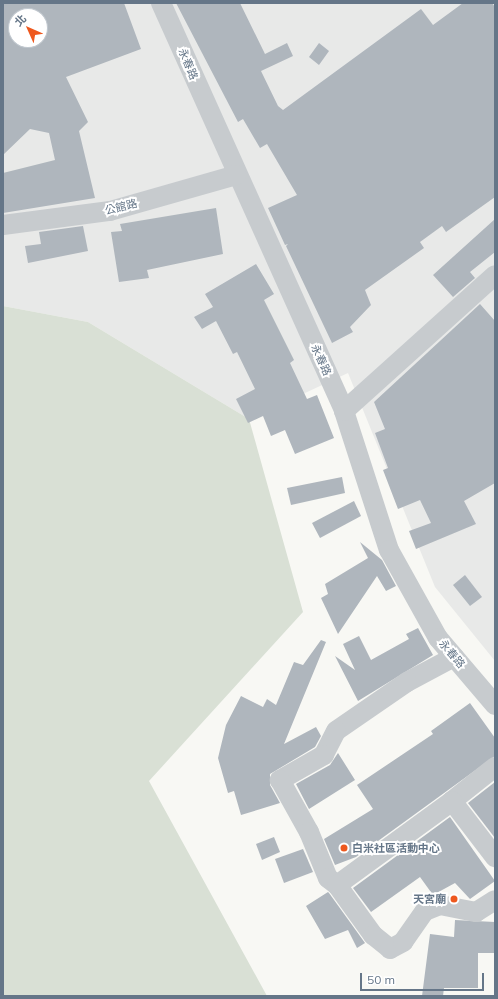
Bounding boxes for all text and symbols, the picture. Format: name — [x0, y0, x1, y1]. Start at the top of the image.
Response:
north arrow — [8, 8, 48, 48]
text: 北 — [11, 11, 29, 29]
street label: 永春路 — [175, 46, 201, 82]
street label: 公館路 — [103, 197, 139, 217]
street label: 永春路 — [308, 342, 334, 378]
street label: 永春路 — [436, 637, 468, 671]
place label: 白米社區活動中心 — [352, 841, 440, 855]
marker: 白米社區活動中心 — [339, 843, 349, 853]
place label: 天宮廟 — [413, 892, 446, 906]
marker: 天宮廟 — [449, 894, 459, 904]
scale bar — [362, 965, 486, 991]
text: 50 m — [367, 972, 395, 987]

